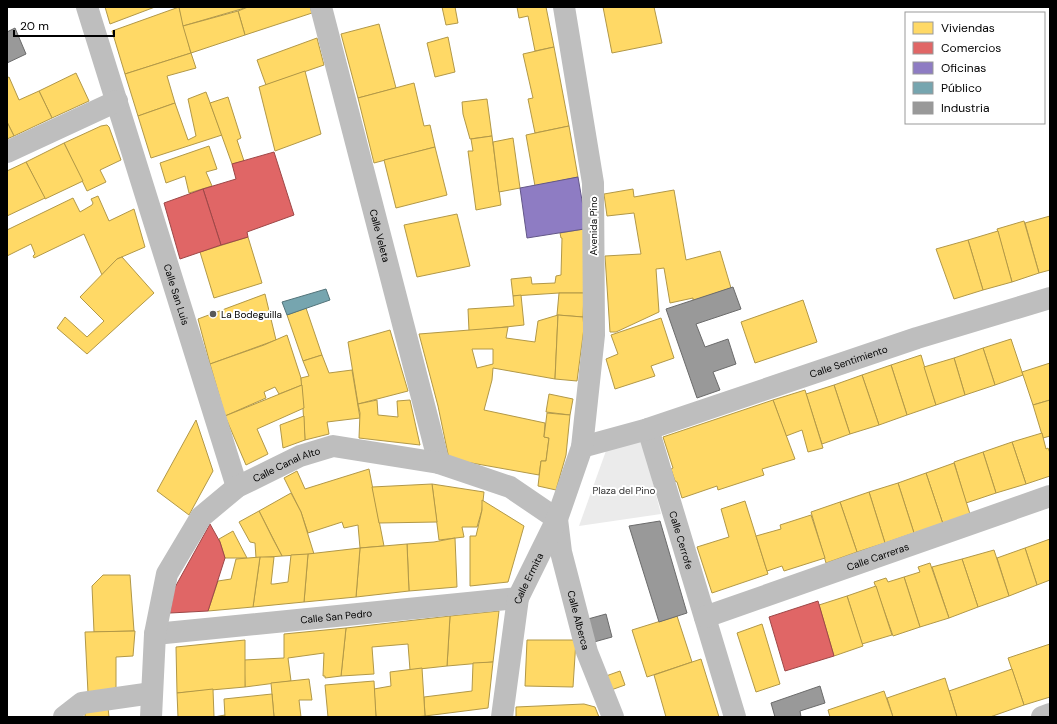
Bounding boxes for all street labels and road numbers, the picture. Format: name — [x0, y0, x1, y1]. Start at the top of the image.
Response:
street label: Avenida Pino — [587, 196, 600, 256]
street label: Calle Veleta — [367, 208, 393, 263]
street label: Calle San Luis — [161, 262, 192, 327]
street label: Calle Sentimiento — [808, 342, 889, 380]
street label: Calle Canal Alto — [250, 444, 322, 485]
street label: Calle Cerrofe — [667, 509, 697, 571]
street label: Calle Carreras — [845, 540, 911, 573]
street label: Calle Ermita — [511, 551, 546, 605]
street label: Calle Alberca — [565, 589, 593, 651]
street label: Calle San Pedro — [300, 606, 373, 626]

